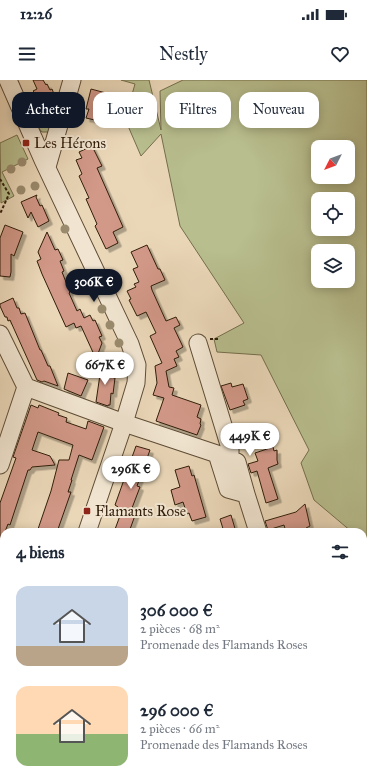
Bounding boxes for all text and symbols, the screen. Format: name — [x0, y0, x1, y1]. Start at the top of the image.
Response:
text: 12:26 — [20, 5, 52, 23]
icon: menu — [16, 43, 38, 65]
text: Nestly — [159, 43, 208, 65]
icon: heart — [329, 43, 351, 65]
chip: Acheter — [12, 92, 85, 128]
chip: Louer — [93, 92, 157, 128]
chip: Filtres — [165, 92, 231, 128]
chip: Nouveau — [239, 92, 319, 128]
place label: Les Hérons — [34, 134, 106, 152]
marker: Les Hérons — [21, 138, 31, 148]
north arrow — [311, 140, 355, 184]
map controls — [311, 140, 355, 288]
button: locate — [311, 192, 355, 236]
button: layers — [311, 244, 355, 288]
pin: 306K € — [61, 269, 127, 303]
text: 306K € — [74, 274, 114, 290]
pin: 667K € — [72, 352, 138, 386]
text: 667K € — [85, 357, 125, 373]
pin: 449K € — [217, 423, 283, 457]
text: 449K € — [229, 428, 271, 444]
pin: 296K € — [98, 456, 164, 490]
text: 296K € — [111, 461, 151, 477]
place label: Flamants Rose — [95, 502, 186, 520]
marker: Flamants Rose — [82, 506, 92, 516]
icon: filters — [329, 541, 351, 563]
text: 4 biens — [16, 542, 64, 563]
text: 306 000 € — [140, 600, 213, 621]
icon: home — [48, 602, 96, 650]
text: 2 pièces · 68 m² — [140, 621, 220, 637]
text: Promenade des Flamands Roses — [140, 637, 307, 653]
text: 296 000 € — [140, 700, 214, 721]
icon: home — [48, 702, 96, 750]
text: 2 pièces · 66 m² — [140, 721, 220, 737]
text: Promenade des Flamands Roses — [140, 737, 307, 753]

